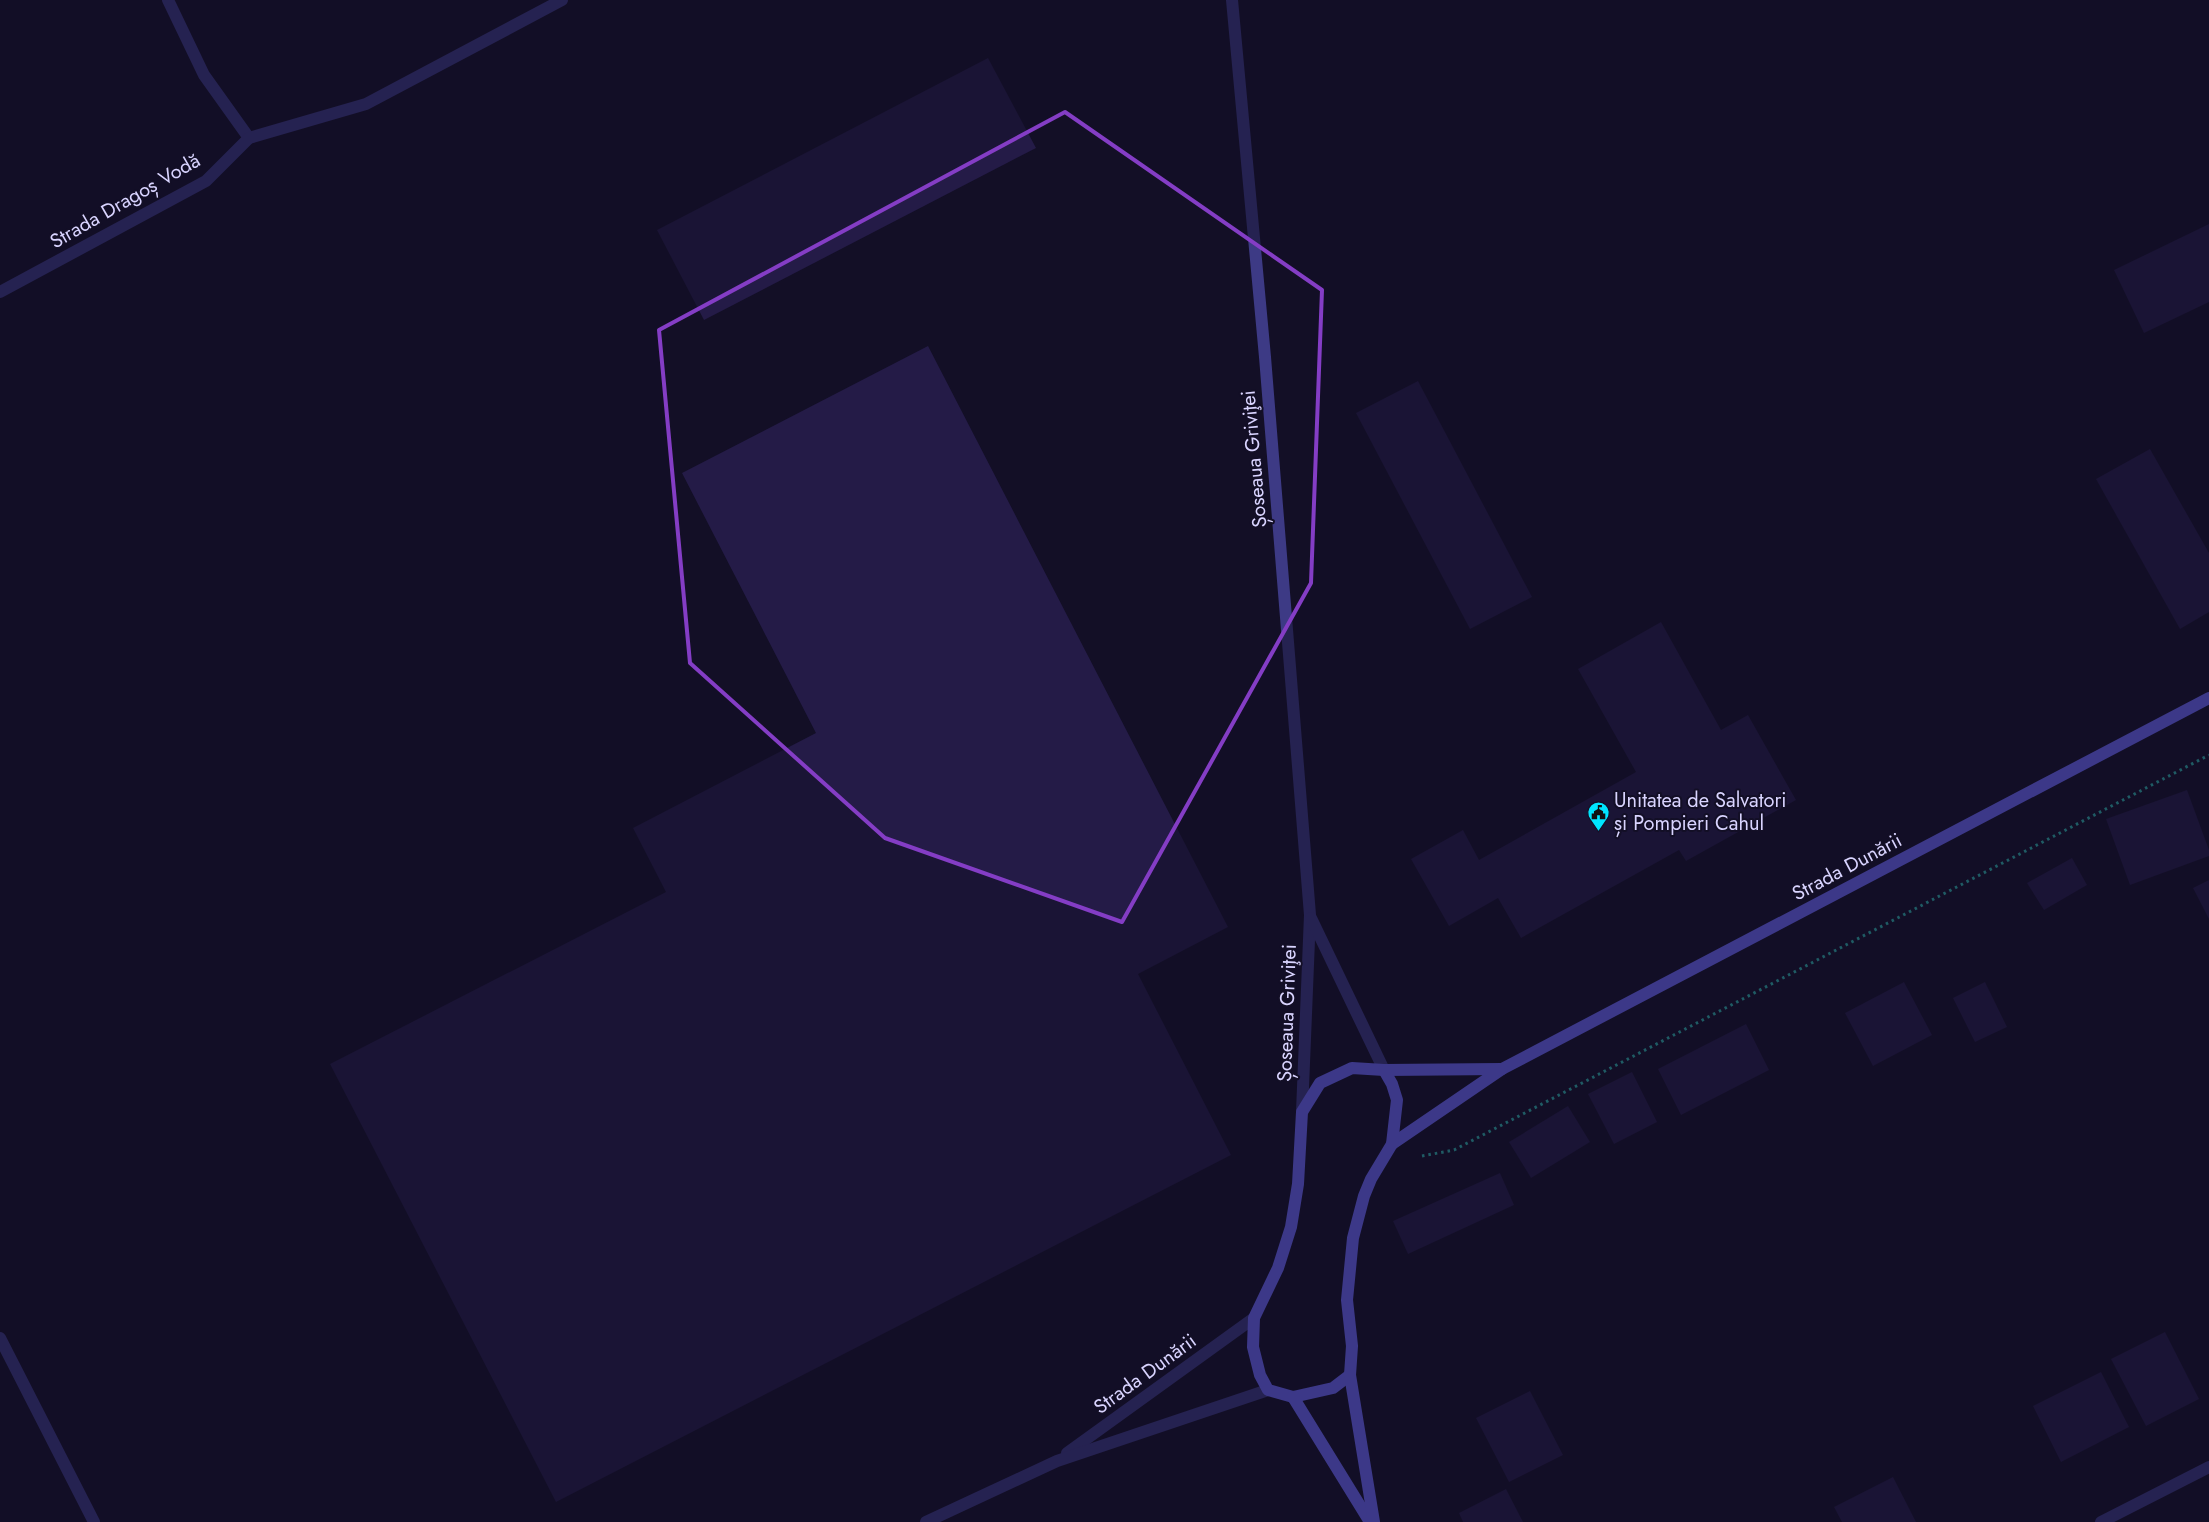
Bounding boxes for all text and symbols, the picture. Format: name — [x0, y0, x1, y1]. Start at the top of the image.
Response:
street label: Strada Dragoș Vodă — [44, 146, 206, 256]
street label: Șoseaua Griviţei — [1234, 389, 1274, 529]
place label: Unitatea de Salvatori și Pompieri Cahul — [1614, 786, 1786, 838]
public building icon: Unitatea de Salvatori și Pompieri Cahul — [1586, 800, 1610, 831]
street label: Strada Dunării — [1787, 826, 1907, 908]
street label: Șoseaua Griviţei — [1270, 944, 1304, 1082]
street label: Strada Dunării — [1088, 1327, 1202, 1421]

